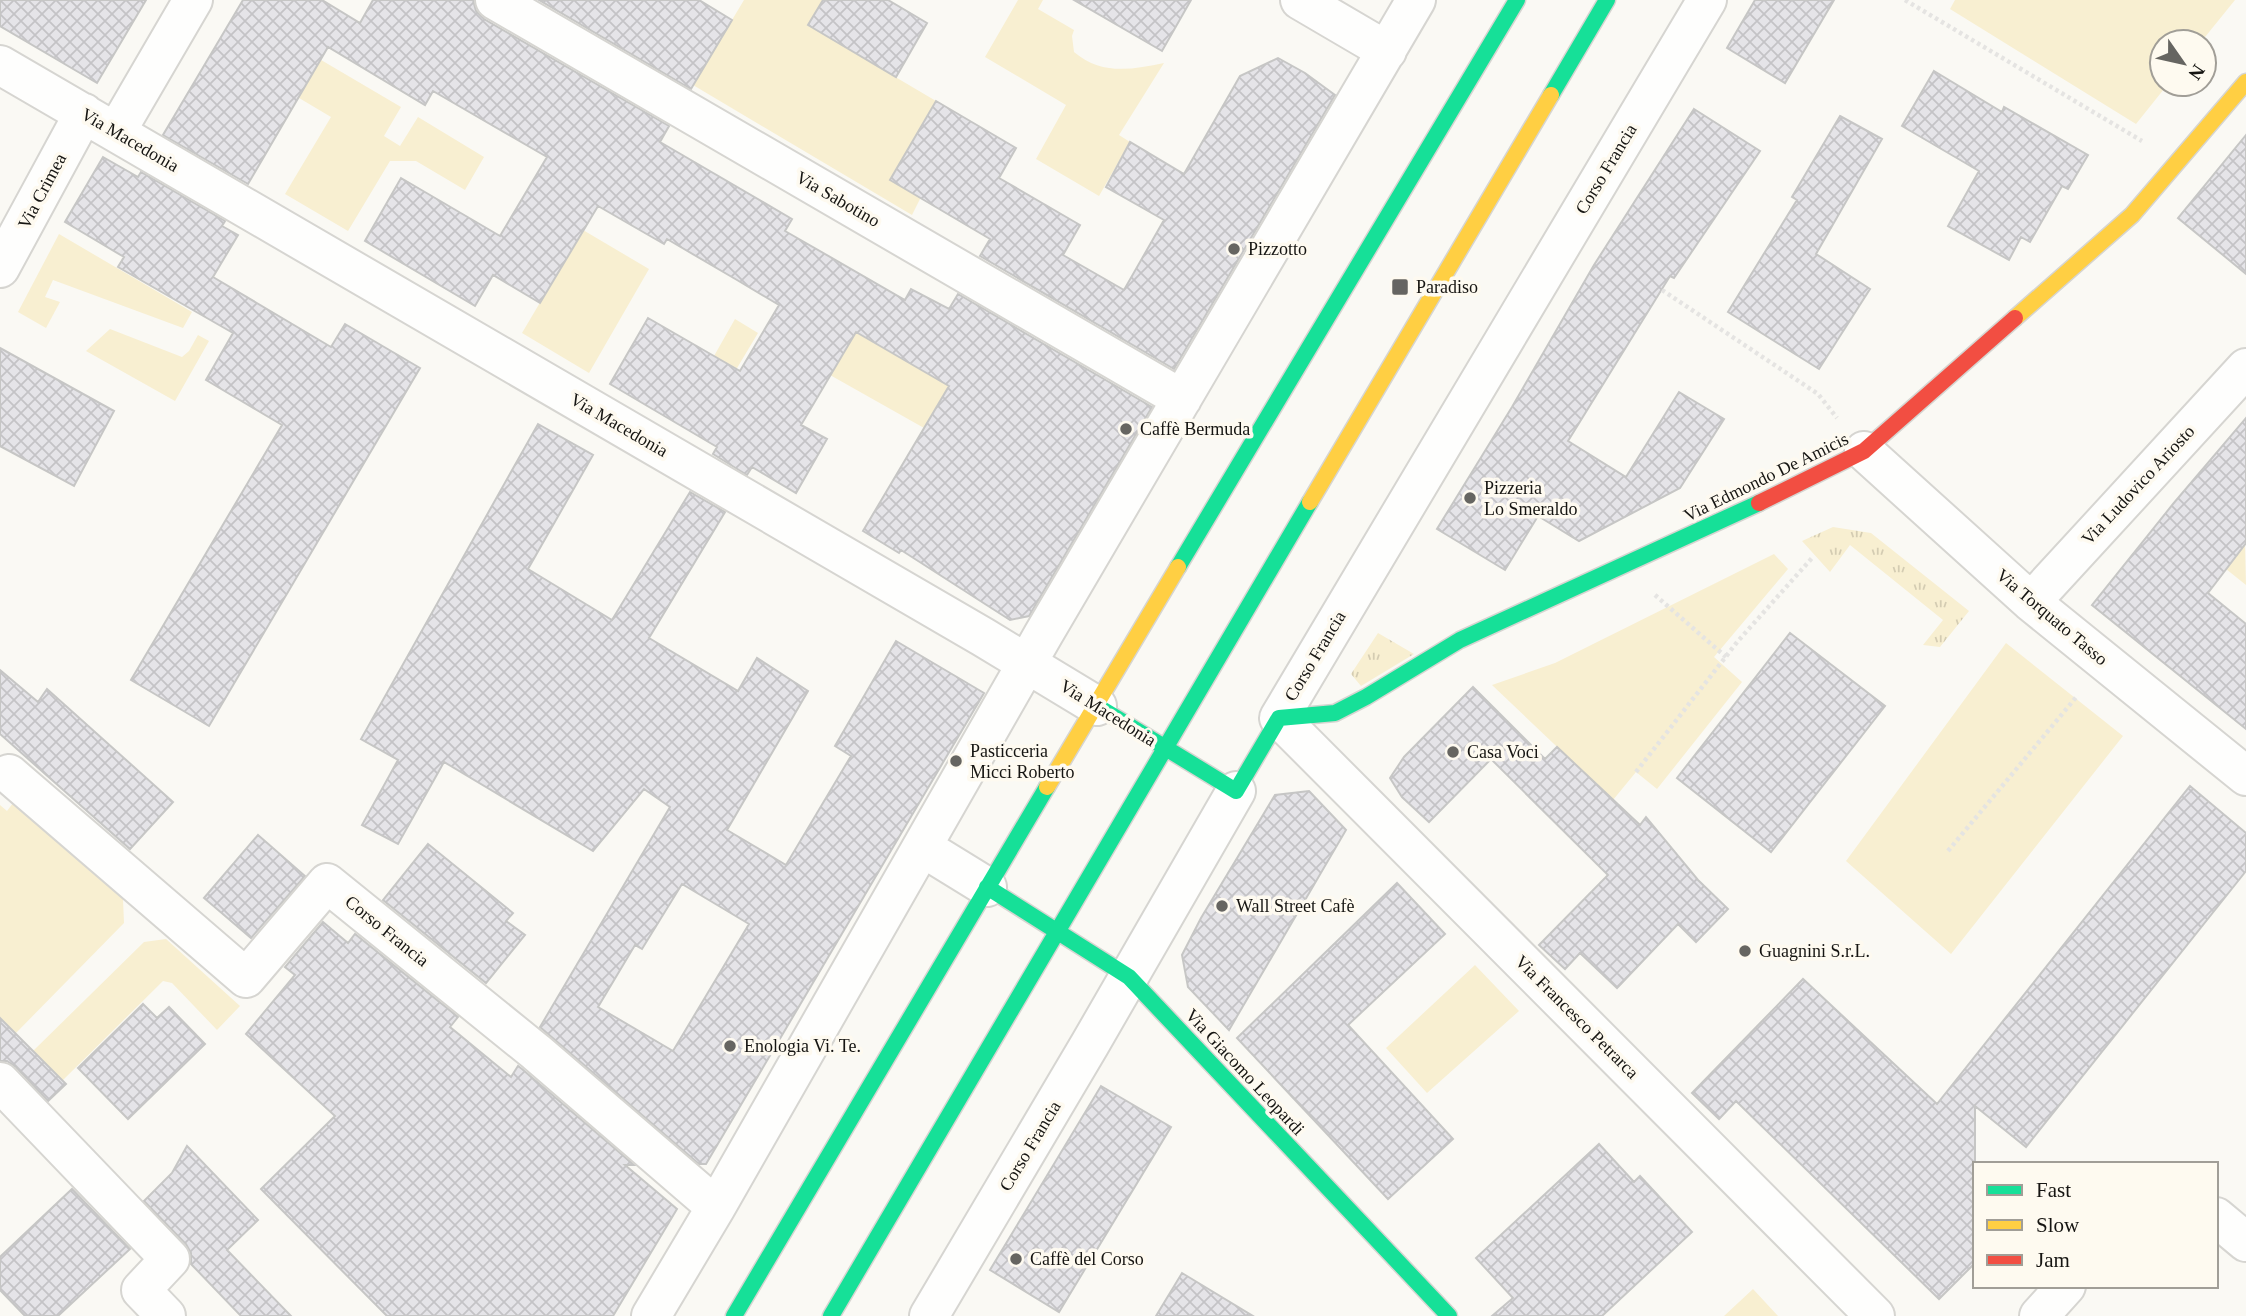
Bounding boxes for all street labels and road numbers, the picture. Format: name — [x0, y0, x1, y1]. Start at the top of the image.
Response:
street label: Via Macedonia — [78, 104, 182, 176]
street label: Corso Francia — [1571, 120, 1641, 218]
street label: Via Crimea — [14, 150, 70, 232]
street label: Via Sabotino — [793, 167, 883, 231]
street label: Via Macedonia — [567, 389, 671, 461]
street label: Via Ludovico Ariosto — [2078, 421, 2198, 549]
street label: Via Edmondo De Amicis — [1681, 428, 1851, 526]
street label: Via Torquato Tasso — [1992, 565, 2112, 669]
street label: Corso Francia — [1280, 607, 1350, 705]
street label: Via Macedonia — [1056, 676, 1160, 750]
street label: Corso Francia — [341, 891, 433, 971]
street label: Via Francesco Petrarca — [1511, 951, 1643, 1083]
street label: Via Giacomo Leopardi — [1181, 1005, 1309, 1139]
street label: Corso Francia — [995, 1097, 1065, 1195]

